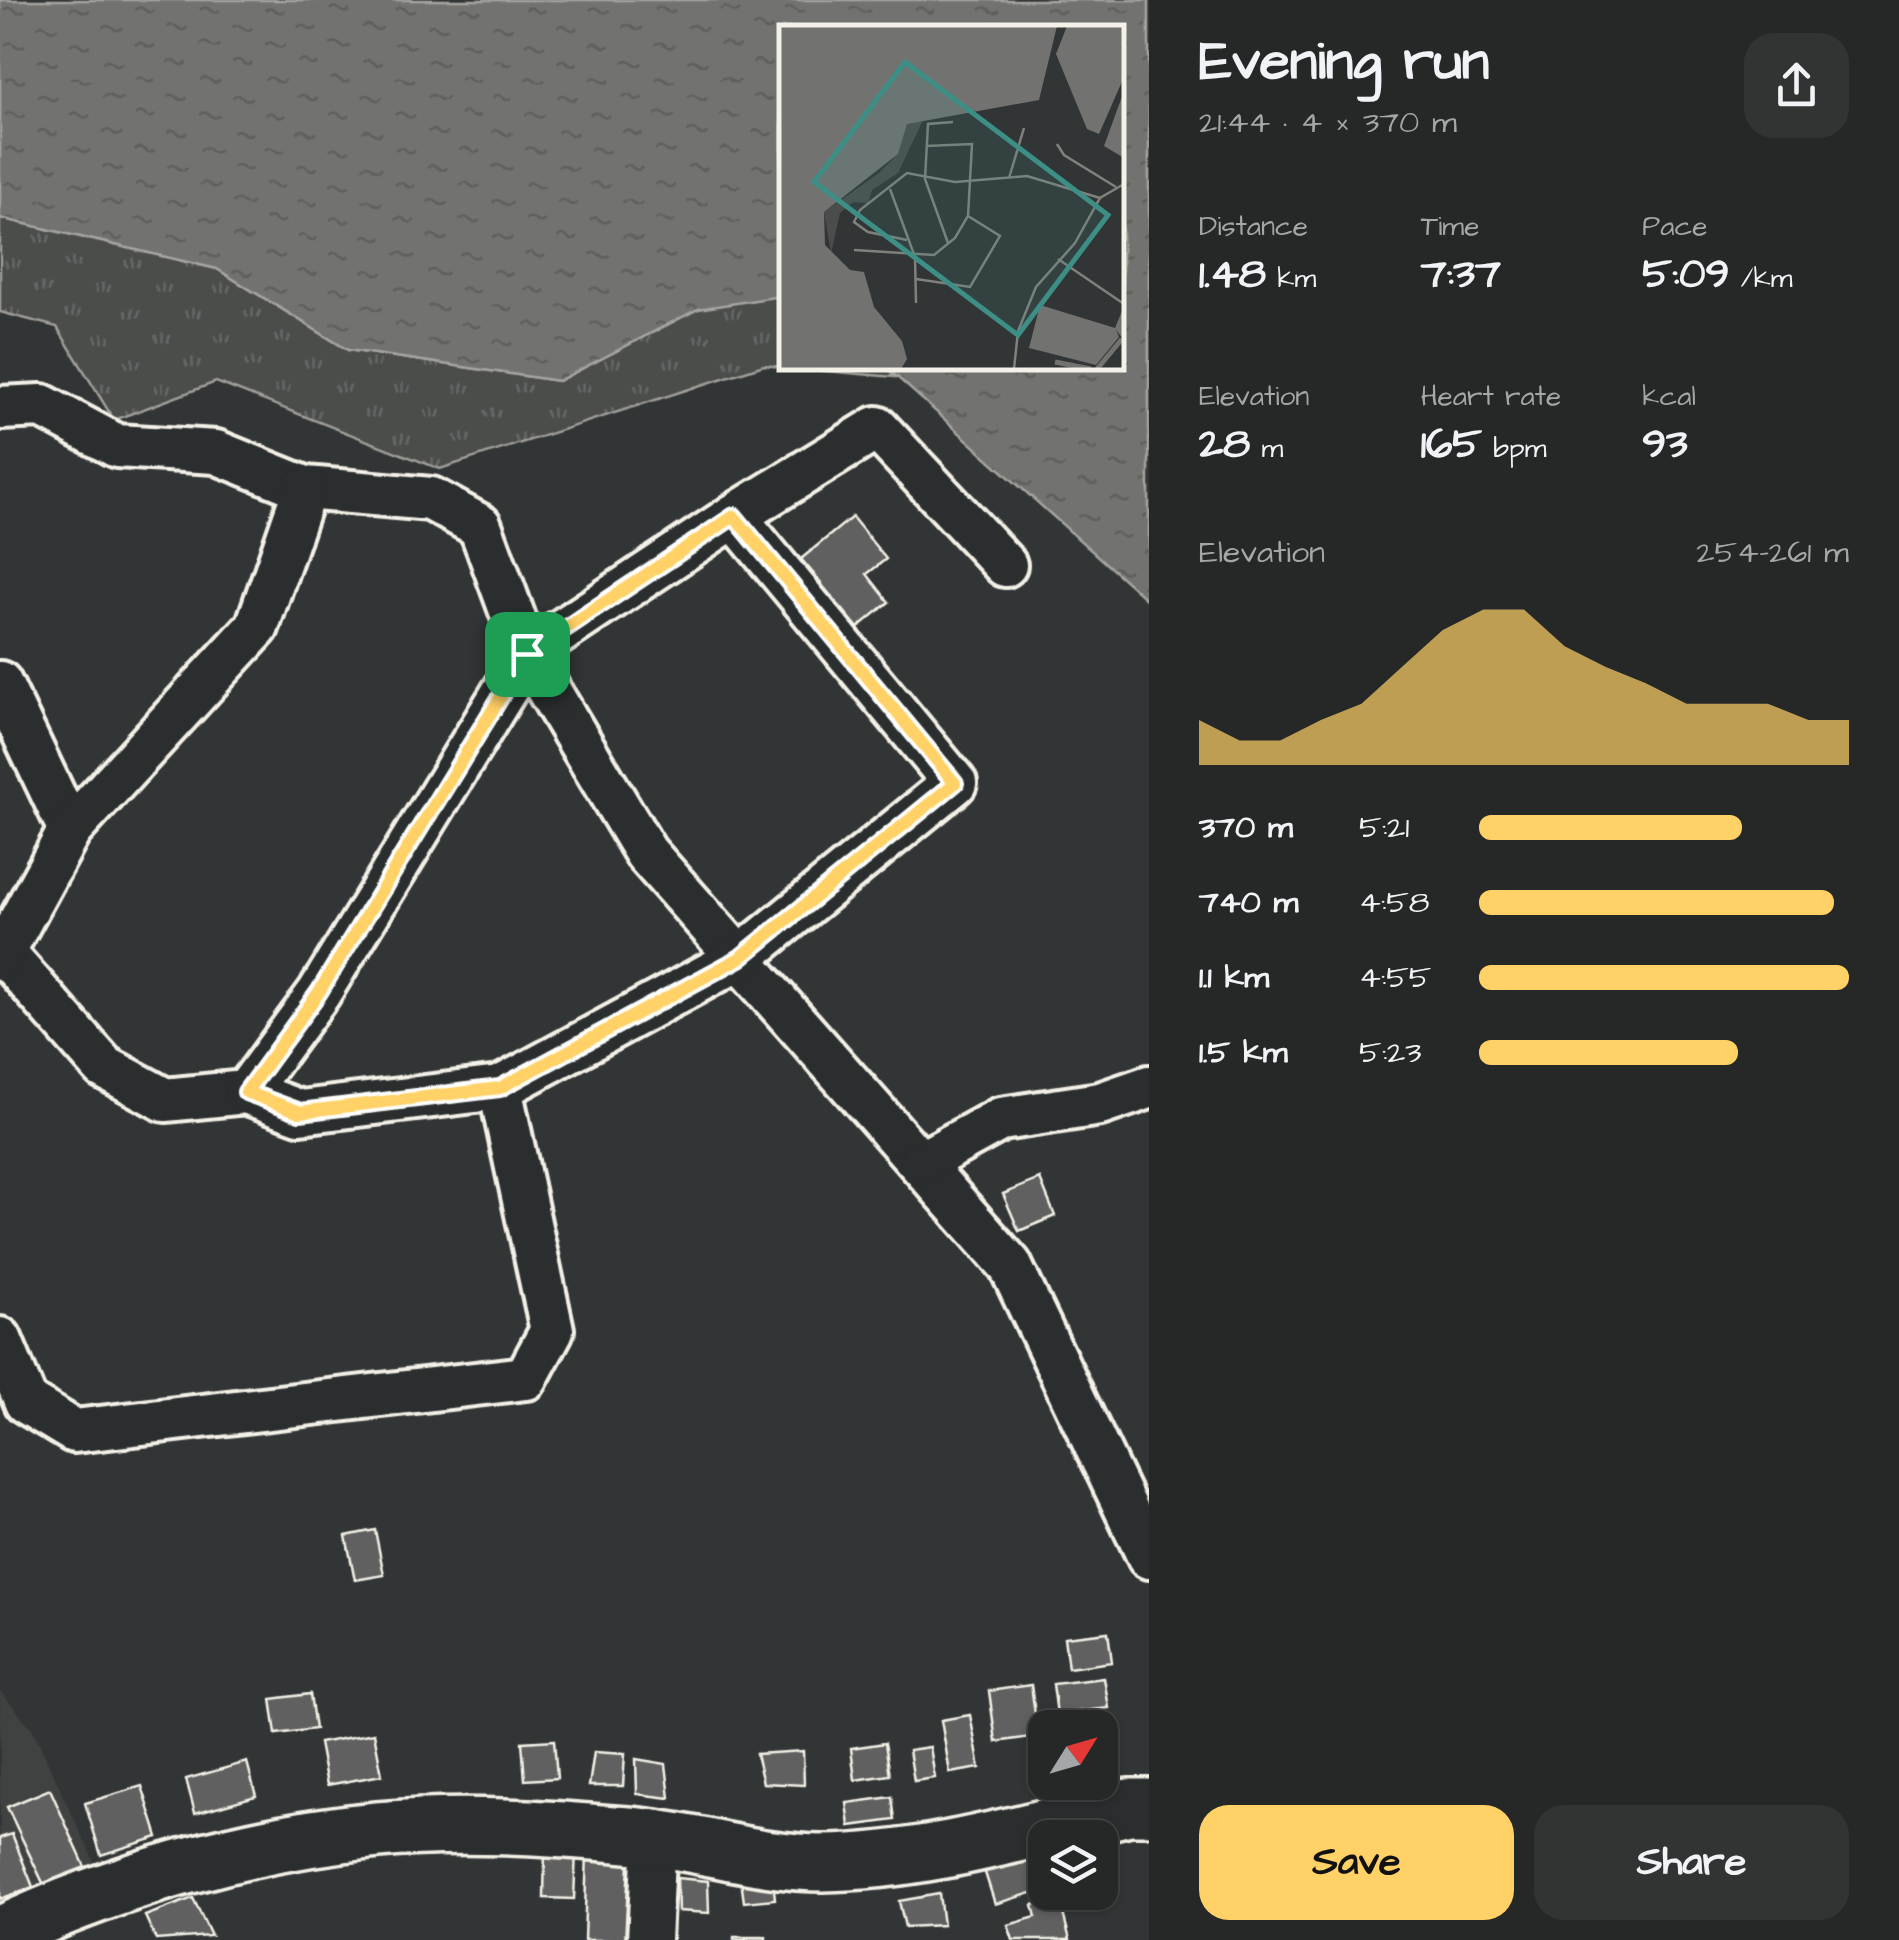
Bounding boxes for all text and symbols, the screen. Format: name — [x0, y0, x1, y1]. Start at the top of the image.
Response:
text: Evening run — [1199, 24, 1489, 100]
inset map — [779, 25, 1124, 370]
button: share — [1744, 33, 1849, 138]
text: 21:44 · 4 × 370 m — [1199, 100, 1457, 145]
text: Distance — [1199, 207, 1308, 246]
text: Time — [1421, 207, 1479, 246]
text: Pace — [1642, 207, 1707, 246]
text: 1.48 — [1199, 246, 1266, 304]
text: 7:37 — [1421, 246, 1501, 304]
text: 5:09 — [1642, 246, 1730, 304]
text: km — [1266, 259, 1316, 298]
text: /km — [1730, 259, 1792, 298]
text: Elevation — [1199, 377, 1309, 416]
text: Heart rate — [1421, 377, 1561, 416]
text: kcal — [1642, 377, 1696, 416]
text: 28 — [1199, 416, 1250, 474]
text: 165 — [1421, 416, 1482, 474]
text: 93 — [1642, 416, 1688, 474]
text: m — [1250, 429, 1283, 468]
text: bpm — [1482, 429, 1546, 468]
text: Elevation — [1199, 530, 1325, 575]
text: 254–261 m — [1696, 530, 1849, 575]
pin — [485, 612, 570, 697]
icon: arrive — [500, 627, 555, 682]
text: 370 m — [1199, 805, 1293, 850]
text: 5:21 — [1359, 805, 1409, 850]
text: 740 m — [1199, 880, 1298, 925]
text: 4:58 — [1359, 880, 1430, 925]
text: 1.1 km — [1199, 955, 1269, 1000]
text: 4:55 — [1359, 955, 1431, 1000]
text: 1.5 km — [1199, 1030, 1288, 1075]
text: 5:23 — [1359, 1030, 1422, 1075]
north arrow — [1028, 1710, 1118, 1800]
map controls — [1028, 1710, 1118, 1910]
button: Save — [1199, 1805, 1514, 1920]
button: Share — [1534, 1805, 1849, 1920]
button: layers — [1028, 1820, 1118, 1910]

